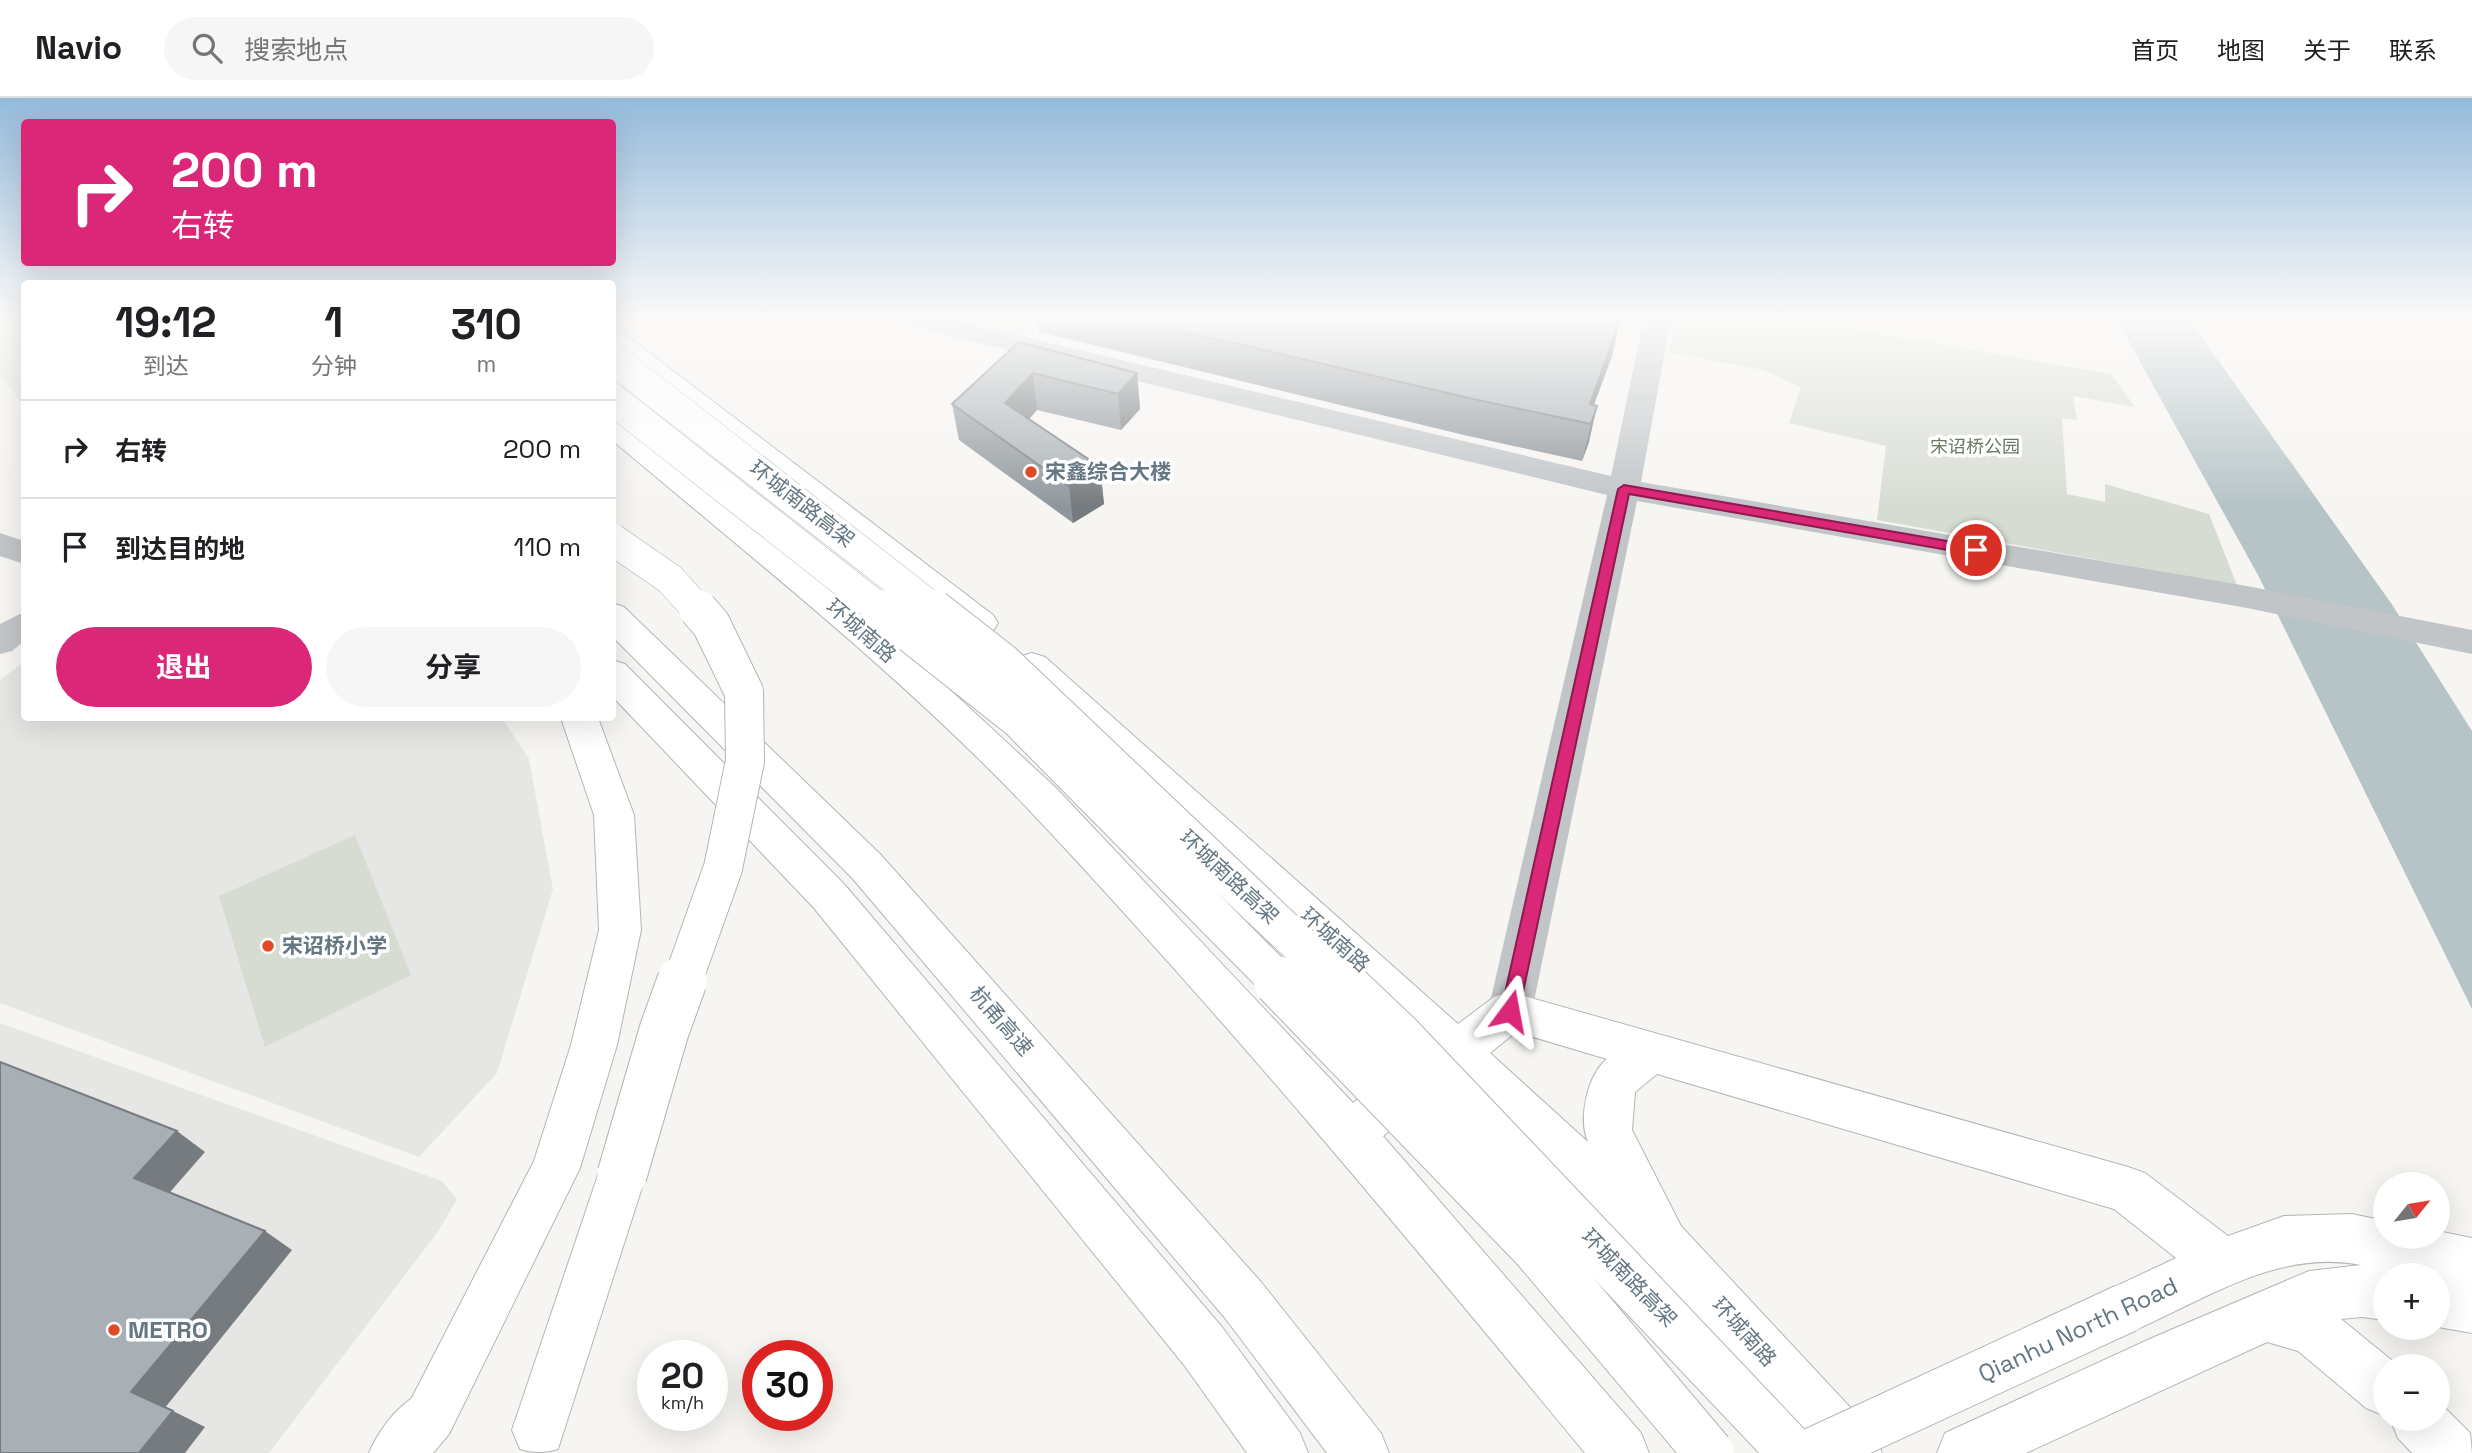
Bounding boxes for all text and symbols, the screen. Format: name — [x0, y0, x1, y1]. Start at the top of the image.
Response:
search box — [164, 17, 654, 80]
text: Navio — [35, 27, 122, 69]
icon: search — [188, 29, 226, 67]
text: 搜索地点 — [244, 33, 348, 67]
text: 首页 — [2131, 35, 2179, 66]
text: 地图 — [2217, 35, 2265, 66]
text: 关于 — [2303, 35, 2351, 66]
text: 联系 — [2389, 35, 2437, 66]
text: 200 m — [171, 139, 318, 201]
icon: right — [56, 147, 147, 238]
text: 右转 — [171, 206, 235, 246]
text: 19:12 — [115, 296, 217, 349]
text: 1 — [324, 296, 343, 349]
text: 310 — [451, 298, 522, 351]
text: m — [476, 349, 496, 379]
text: 到达 — [143, 351, 189, 381]
text: 分钟 — [311, 351, 357, 381]
icon: right — [56, 430, 94, 468]
text: 200 m — [503, 432, 581, 466]
text: 右转 — [115, 434, 167, 468]
park label: 宋诏桥公园 — [1930, 435, 2020, 458]
street label: 环城南路高架 — [744, 454, 860, 553]
place label: 宋鑫综合大楼 — [1045, 458, 1171, 485]
marker: 宋鑫综合大楼 — [1023, 464, 1039, 480]
pin — [1946, 520, 2006, 580]
icon: arrive — [56, 528, 94, 566]
text: 110 m — [514, 530, 581, 564]
icon: arrive — [1957, 531, 1995, 569]
text: 到达目的地 — [115, 532, 245, 566]
street label: 环城南路 — [821, 593, 902, 668]
button: 退出 — [56, 627, 312, 707]
button: 分享 — [326, 627, 581, 707]
street label: 环城南路高架 — [1174, 824, 1285, 929]
street label: 环城南路 — [1295, 901, 1376, 978]
place label: 宋诏桥小学 — [282, 932, 387, 959]
marker: 宋诏桥小学 — [260, 938, 276, 954]
position arrow — [1473, 974, 1547, 1048]
street label: 杭甬高速 — [964, 980, 1039, 1061]
north arrow — [2373, 1172, 2450, 1250]
map controls — [2373, 1172, 2450, 1431]
street label: 环城南路高架 — [1576, 1223, 1683, 1332]
button: + — [2373, 1263, 2450, 1340]
street label: Qianhu North Road — [1973, 1270, 2182, 1389]
street label: 环城南路 — [1706, 1291, 1783, 1372]
place label: METRO — [128, 1314, 208, 1345]
marker: METRO — [106, 1322, 122, 1338]
speed limit sign: 30 — [742, 1340, 833, 1431]
text: 20 — [661, 1354, 704, 1398]
button: − — [2373, 1354, 2450, 1431]
text: km/h — [661, 1391, 704, 1414]

